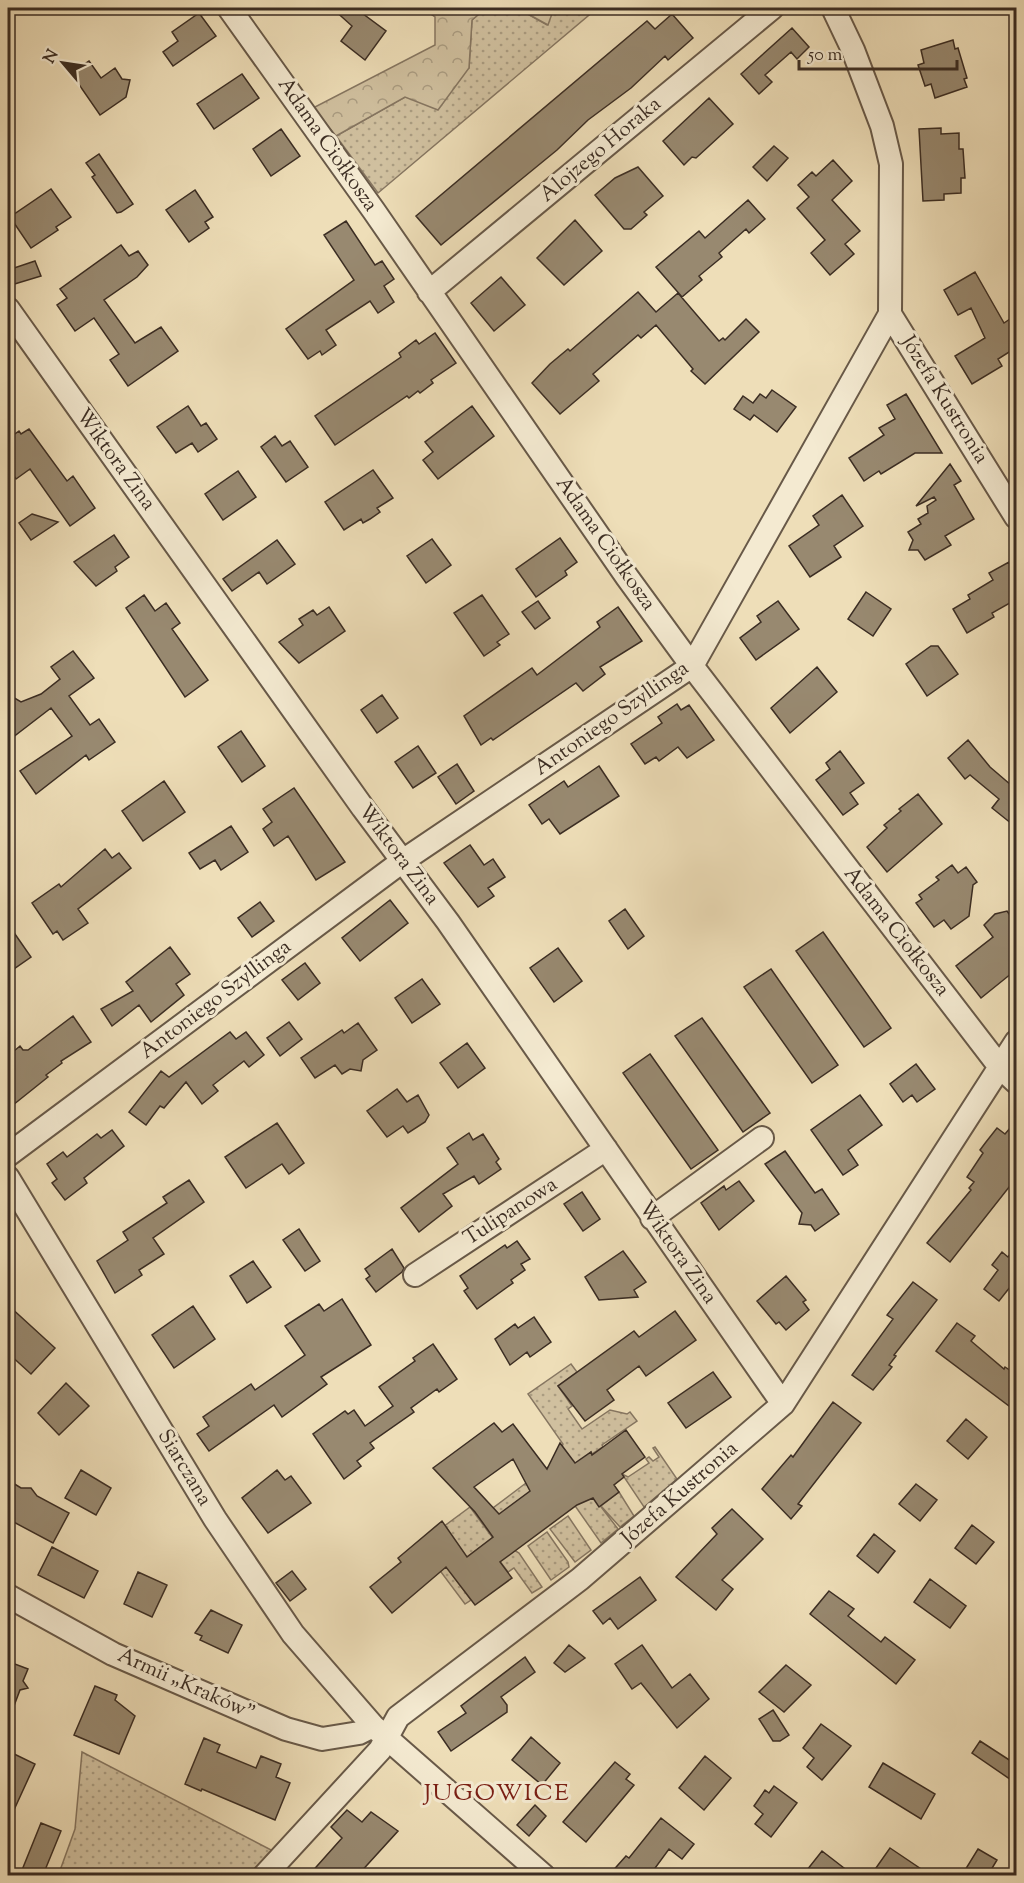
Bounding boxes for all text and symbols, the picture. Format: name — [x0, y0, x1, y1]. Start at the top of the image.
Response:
north arrow — [33, 33, 93, 93]
scale bar — [799, 33, 956, 71]
text: 50 m — [807, 43, 843, 69]
text: N — [39, 46, 65, 68]
street label: Adama Ciołkosza — [270, 72, 385, 218]
street label: Alojzego Horaka — [534, 90, 669, 210]
street label: Józefa Kustronia — [892, 329, 996, 470]
street label: Wiktora Zina — [68, 403, 163, 518]
street label: Adama Ciołkosza — [548, 471, 663, 617]
street label: Antoniego Szyllinga — [529, 654, 696, 784]
street label: Wiktora Zina — [350, 798, 446, 912]
street label: Adama Ciołkosza — [836, 861, 957, 1004]
street label: Antoniego Szyllinga — [134, 933, 298, 1067]
street label: Tulipanowa — [458, 1170, 564, 1254]
street label: Wiktora Zina — [630, 1195, 724, 1311]
street label: Siarczana — [149, 1424, 219, 1512]
street label: Józefa Kustronia — [614, 1435, 745, 1554]
street label: Armii „Kraków” — [113, 1641, 259, 1729]
district label: JUGOWICE — [422, 1777, 570, 1811]

